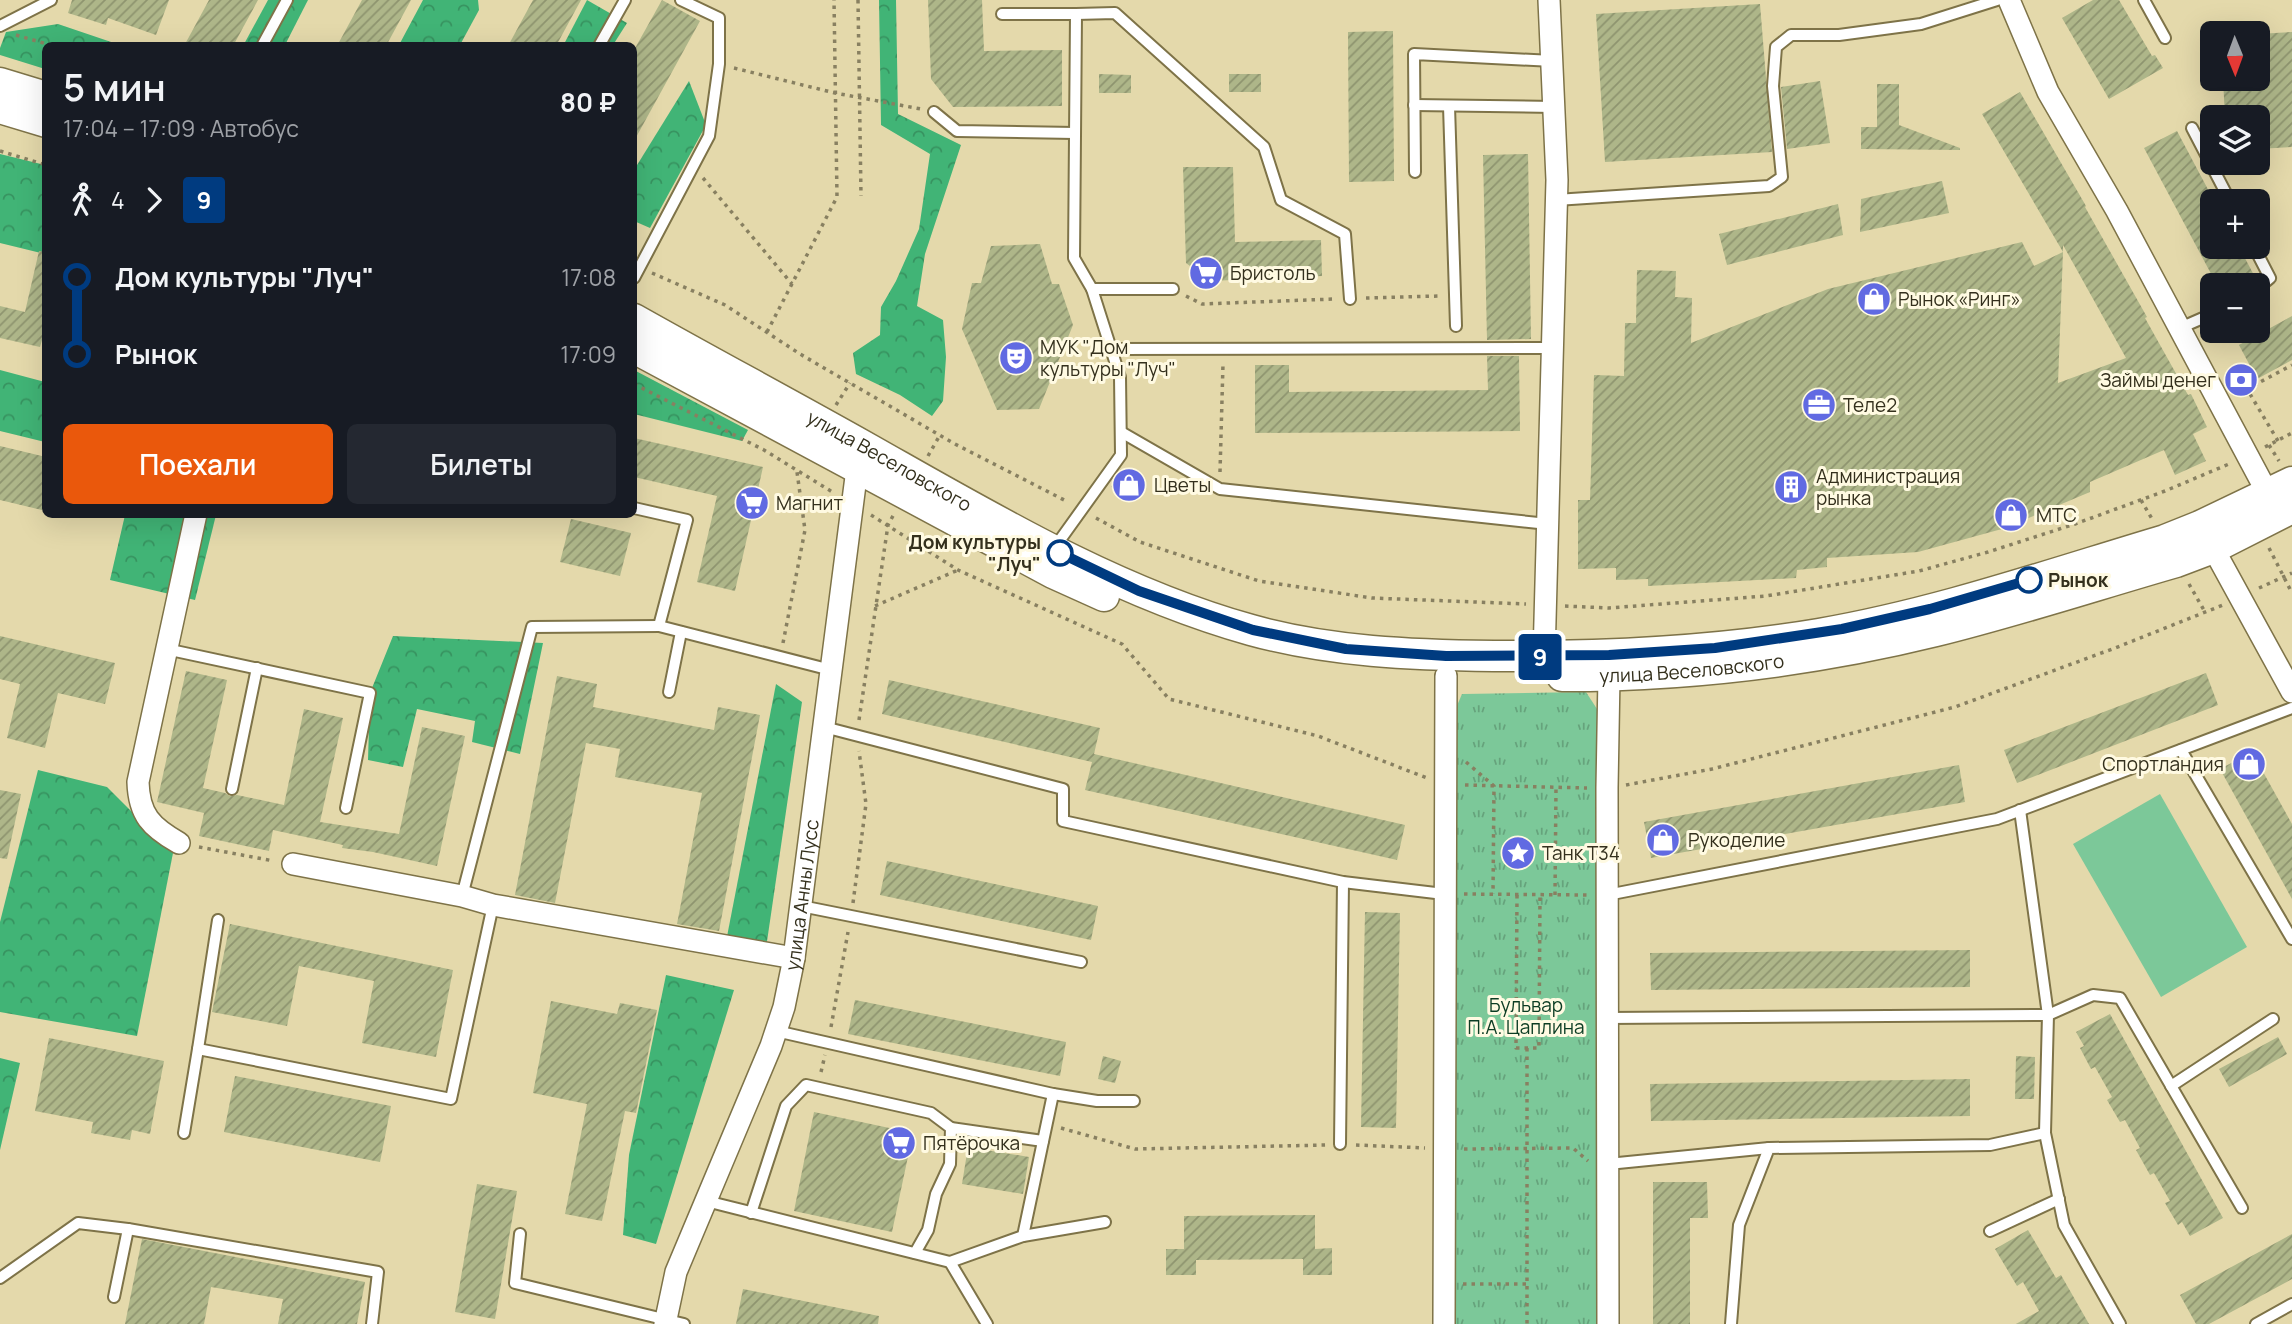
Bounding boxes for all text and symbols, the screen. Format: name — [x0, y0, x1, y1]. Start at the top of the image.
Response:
north arrow — [2200, 21, 2270, 91]
map controls — [2200, 21, 2270, 343]
text: 5 мин — [63, 60, 166, 112]
text: 80 ₽ — [560, 84, 616, 120]
button: layers — [2200, 105, 2270, 175]
text: 17:04 – 17:09 · Автобус — [63, 112, 299, 144]
icon: walk — [63, 181, 101, 219]
icon: forward — [135, 181, 173, 219]
text: 9 — [197, 183, 211, 216]
text: 4 — [111, 184, 125, 216]
button: + — [2200, 189, 2270, 259]
supermarket icon: Бристоль — [1187, 254, 1225, 292]
text: Дом культуры "Луч" — [115, 259, 374, 295]
place label: Бристоль — [1230, 260, 1316, 286]
text: 17:08 — [561, 261, 616, 293]
button: − — [2200, 273, 2270, 343]
shop icon: Рынок «Ринг» — [1855, 280, 1893, 318]
place label: Рынок «Ринг» — [1898, 286, 2021, 312]
place label: МУК "Дом культуры "Луч" — [1040, 334, 1176, 382]
text: Рынок — [115, 336, 197, 372]
text: 17:09 — [560, 338, 616, 370]
theatre icon: МУК "Дом культуры "Луч" — [997, 339, 1035, 377]
bank icon: Займы денег — [2222, 361, 2260, 399]
place label: Займы денег — [2100, 367, 2216, 393]
office icon: Теле2 — [1800, 386, 1838, 424]
place label: Теле2 — [1843, 392, 1897, 418]
street label: улица Веселовского — [802, 404, 976, 517]
button: Поехали — [63, 424, 333, 504]
button: Билеты — [347, 424, 616, 504]
place label: Администрация рынка — [1816, 463, 1960, 511]
shop icon: Цветы — [1110, 466, 1148, 504]
building icon: Администрация рынка — [1772, 468, 1810, 506]
place label: Цветы — [1154, 472, 1211, 498]
supermarket icon: Магнит — [733, 484, 771, 522]
place label: Магнит — [776, 490, 843, 516]
shop icon: МТС — [1992, 496, 2030, 534]
place label: МТС — [2036, 502, 2077, 528]
place label: Дом культуры "Луч" — [908, 529, 1041, 577]
marker: Дом культуры "Луч" — [1047, 540, 1073, 566]
marker: Рынок — [2016, 567, 2042, 593]
place label: Рынок — [2048, 567, 2109, 593]
line badge: 9 — [1517, 634, 1563, 680]
text: 9 — [1533, 640, 1547, 673]
street label: улица Веселовского — [1599, 647, 1786, 689]
shop icon: Спортландия — [2230, 745, 2268, 783]
place label: Спортландия — [2102, 751, 2224, 777]
street label: улица Анны Лусс — [779, 818, 825, 973]
shop icon: Рукоделие — [1644, 821, 1682, 859]
place label: Рукоделие — [1688, 827, 1785, 853]
place icon: Танк T34 — [1499, 834, 1537, 872]
place label: Танк T34 — [1542, 840, 1620, 866]
park label: Бульвар П.А. Цаплина — [1467, 992, 1585, 1040]
supermarket icon: Пятёрочка — [880, 1124, 918, 1162]
place label: Пятёрочка — [923, 1130, 1020, 1156]

